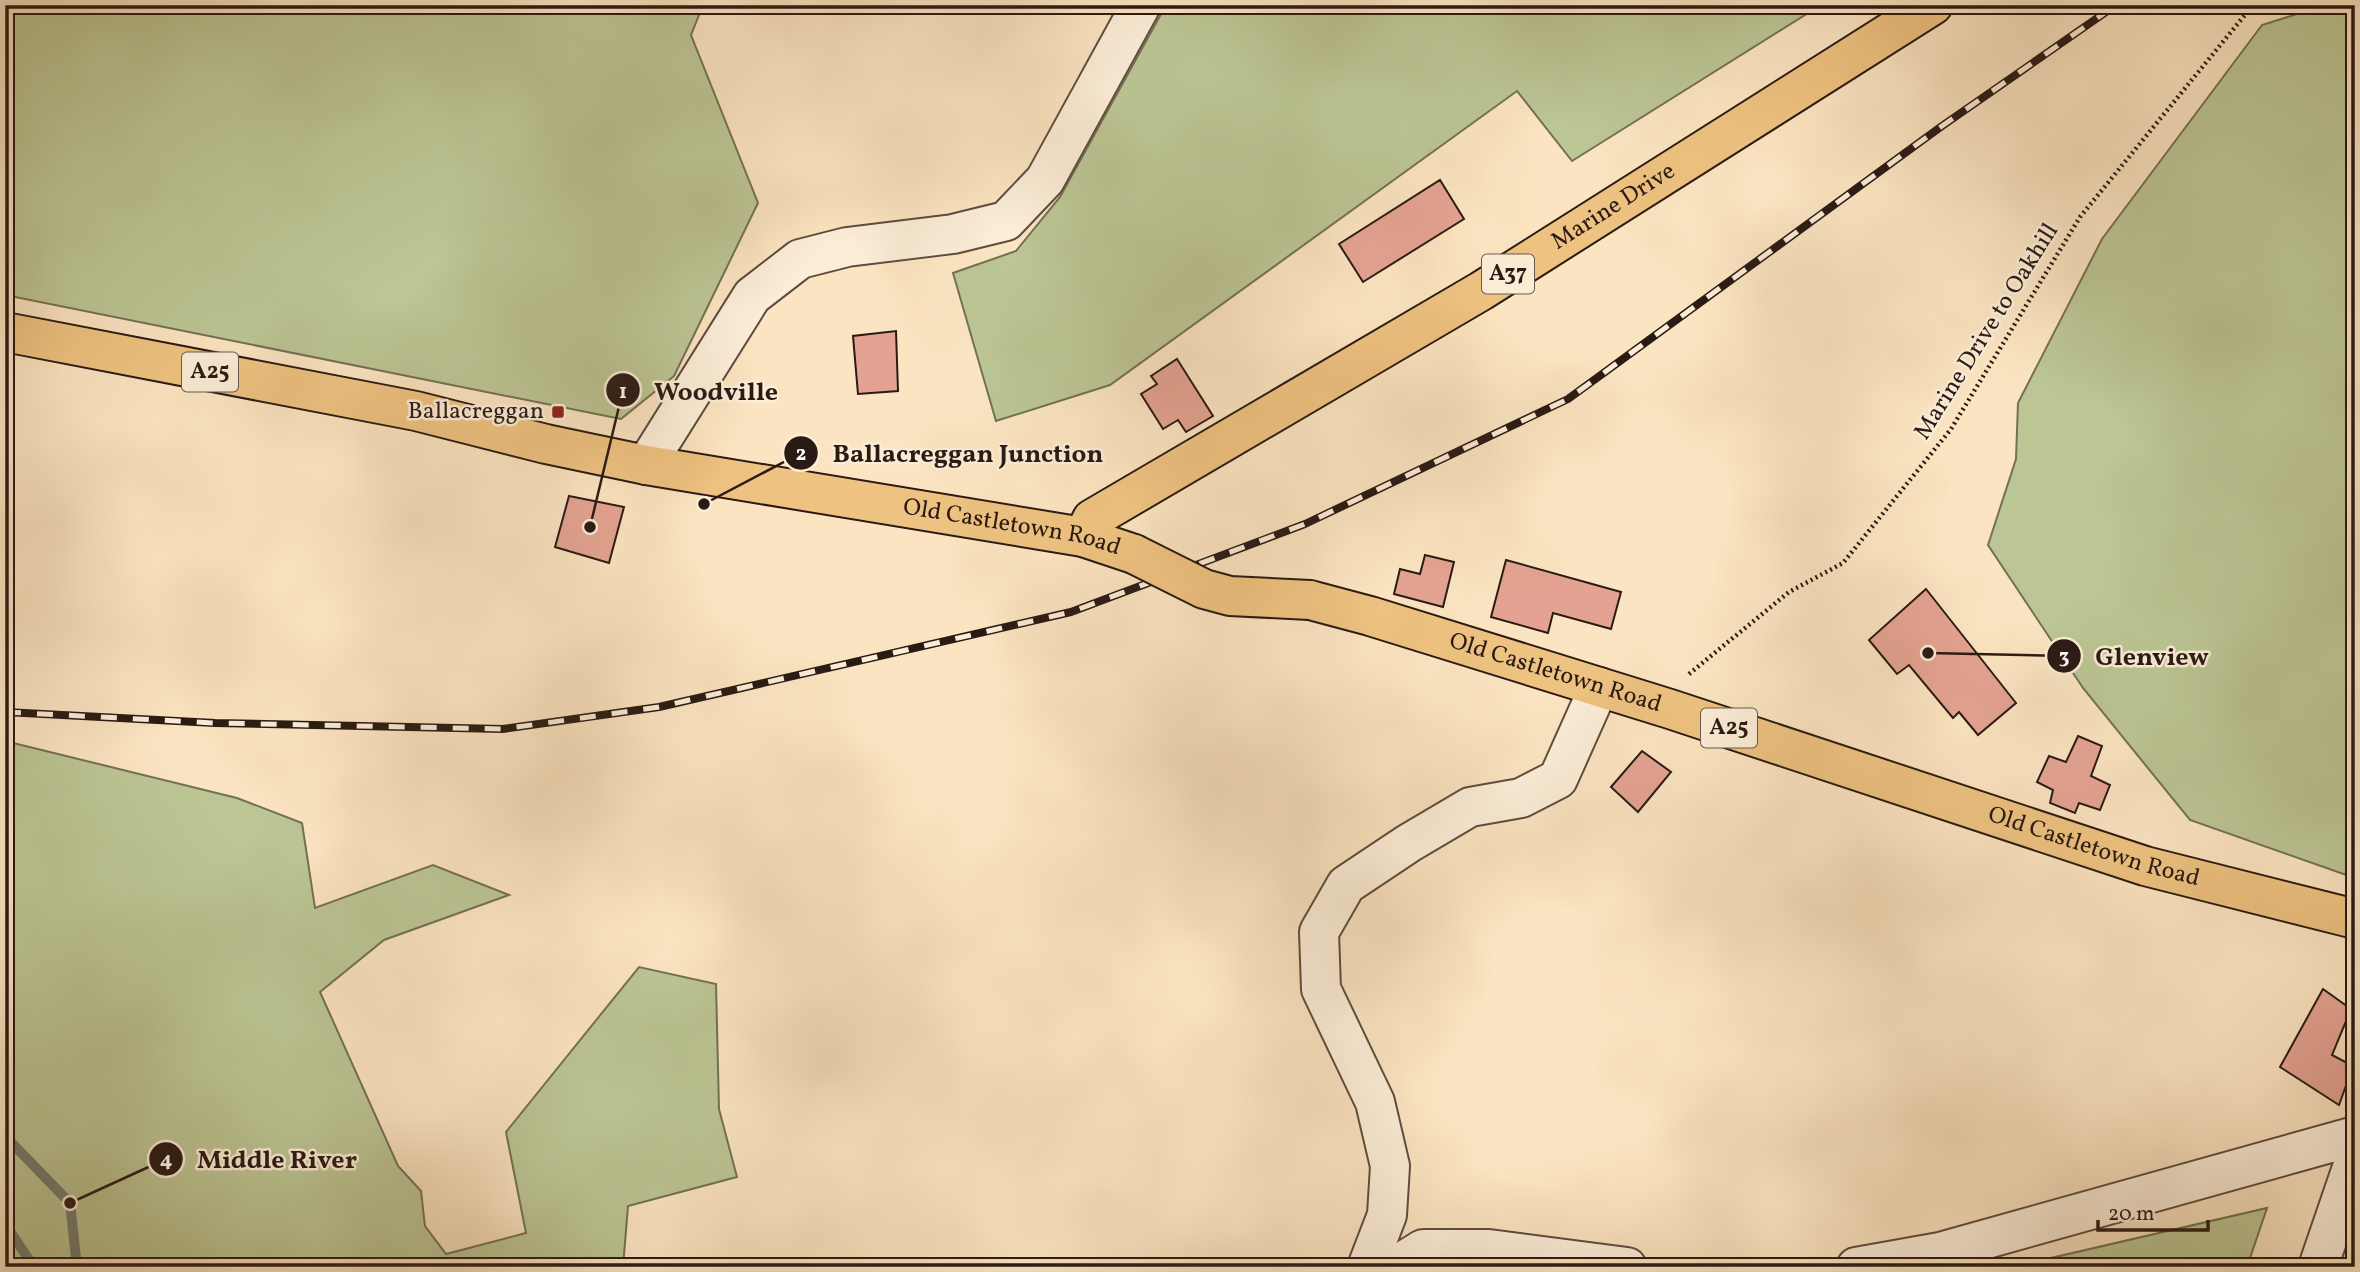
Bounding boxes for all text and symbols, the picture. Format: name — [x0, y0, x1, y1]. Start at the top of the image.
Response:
street label: Marine Drive — [1545, 155, 1682, 259]
street label: Marine Drive to Oakhill — [1906, 217, 2068, 447]
road number: A37 — [1482, 255, 1534, 294]
road number: A25 — [182, 352, 238, 392]
callout: Woodville — [605, 367, 792, 414]
text: Woodville — [654, 375, 778, 411]
text: 1 — [619, 378, 627, 407]
place label: Ballacreggan — [408, 395, 544, 429]
marker: Ballacreggan — [550, 404, 566, 420]
callout: Ballacreggan Junction — [783, 430, 1117, 477]
text: Ballacreggan Junction — [833, 437, 1103, 473]
text: 2 — [796, 440, 806, 469]
street label: Old Castletown Road — [901, 491, 1125, 565]
street label: Old Castletown Road — [1445, 625, 1666, 722]
callout: Glenview — [2047, 632, 2223, 679]
text: Glenview — [2095, 640, 2209, 676]
text: 3 — [2059, 643, 2069, 672]
road number: A25 — [1701, 708, 1757, 748]
street label: Old Castletown Road — [1983, 798, 2203, 896]
callout: Middle River — [148, 1135, 371, 1182]
text: Middle River — [197, 1143, 357, 1179]
text: 4 — [160, 1146, 173, 1175]
scale bar — [2098, 1188, 2208, 1232]
text: 20 m — [2108, 1200, 2154, 1229]

